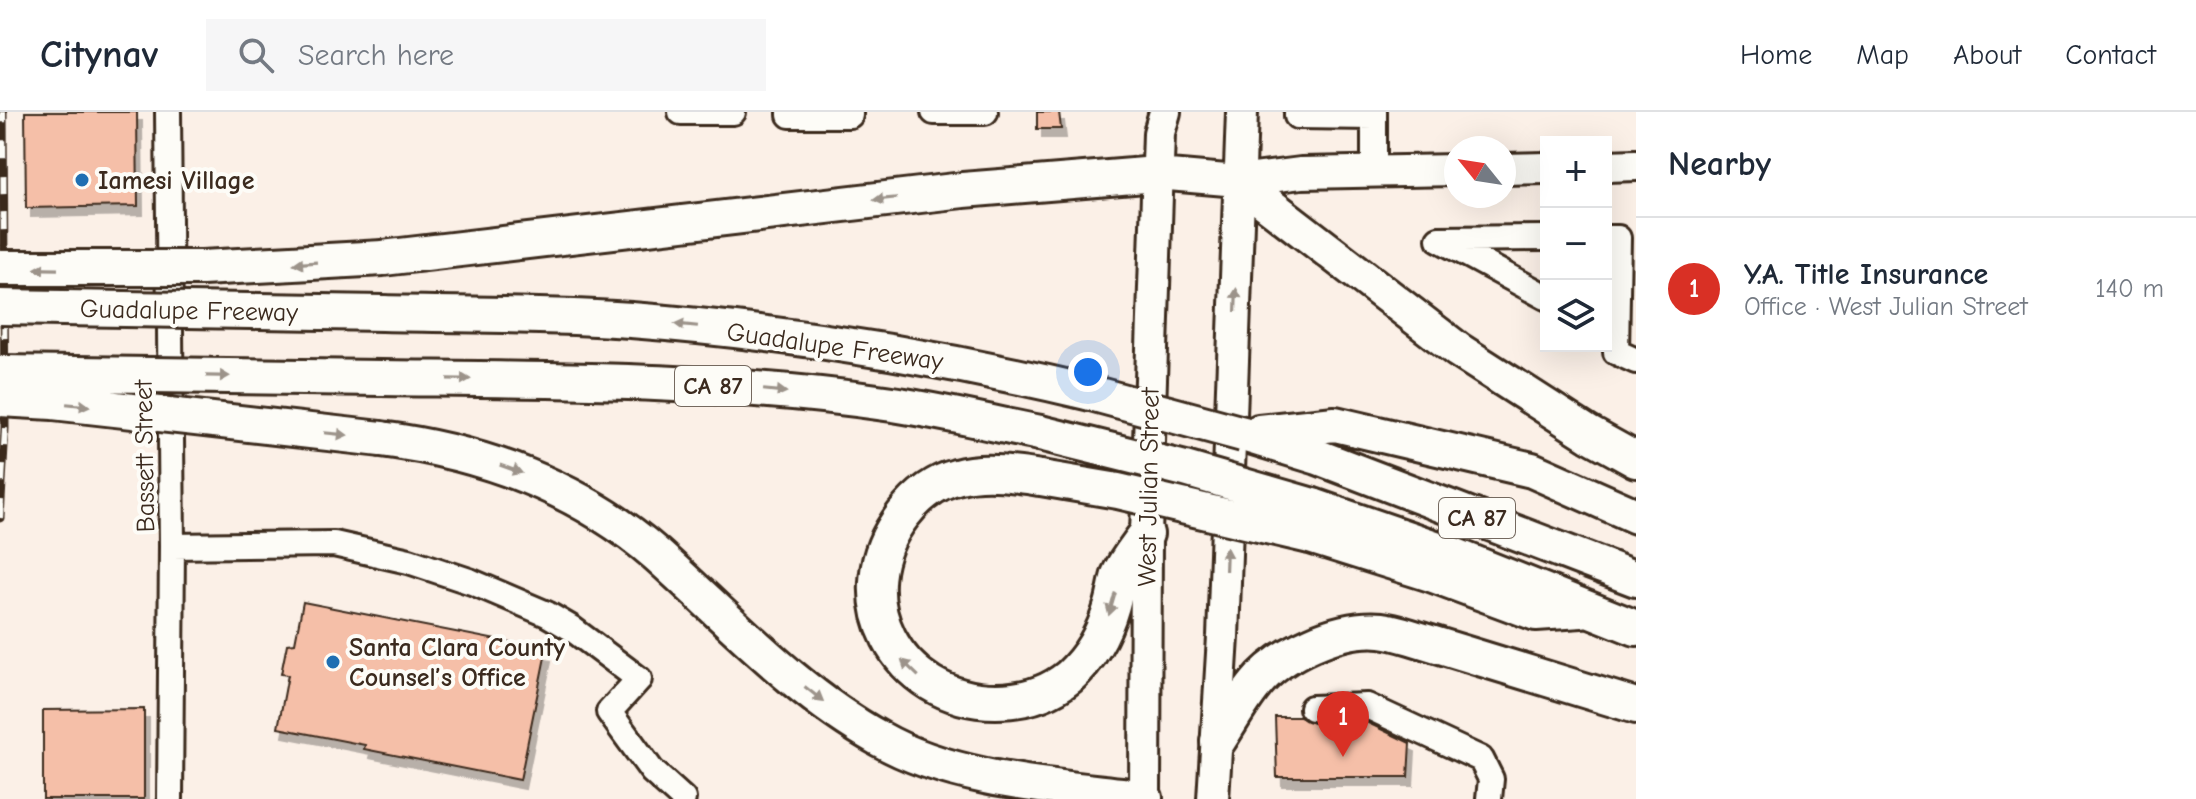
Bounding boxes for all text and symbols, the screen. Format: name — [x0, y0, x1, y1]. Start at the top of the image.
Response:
search box — [206, 19, 766, 91]
text: Citynav — [40, 33, 158, 77]
icon: search — [234, 33, 278, 77]
text: Search here — [298, 38, 454, 73]
text: Home — [1740, 39, 1812, 71]
text: Map — [1856, 39, 1909, 71]
text: About — [1953, 39, 2021, 71]
text: Contact — [2065, 39, 2156, 71]
north arrow — [1444, 136, 1516, 208]
map controls — [1540, 136, 1612, 352]
button: + — [1540, 136, 1612, 208]
text: Nearby — [1668, 144, 1771, 184]
place label: Iamesi Village — [98, 166, 255, 196]
marker: Iamesi Village — [73, 171, 91, 189]
one-way arrow — [872, 193, 897, 206]
button: − — [1540, 208, 1612, 280]
one-way arrow — [292, 257, 317, 270]
text: Y.A. Title Insurance — [1744, 257, 1988, 292]
one-way arrow — [33, 262, 58, 275]
text: 1 — [1689, 274, 1699, 304]
text: 140 m — [2095, 274, 2164, 304]
button: layers — [1540, 280, 1612, 352]
one-way arrow — [1229, 287, 1242, 312]
text: Office · West Julian Street — [1744, 292, 2028, 322]
street label: Guadalupe Freeway — [80, 294, 299, 328]
street label: Guadalupe Freeway — [725, 317, 945, 377]
one-way arrow — [673, 319, 698, 332]
your location — [1068, 352, 1108, 392]
road number: CA 87 — [675, 366, 751, 406]
one-way arrow — [206, 370, 231, 382]
one-way arrow — [447, 373, 472, 385]
street label: Bassett Street — [129, 378, 161, 533]
one-way arrow — [763, 385, 788, 398]
street label: West Julian Street — [1132, 386, 1166, 587]
one-way arrow — [66, 398, 91, 411]
one-way arrow — [324, 427, 349, 440]
one-way arrow — [499, 463, 523, 476]
road number: CA 87 — [1439, 498, 1515, 538]
one-way arrow — [1219, 546, 1232, 571]
one-way arrow — [1105, 592, 1118, 616]
place label: Santa Clara County Counsel’s Office — [349, 633, 565, 693]
marker: Santa Clara County Counsel’s Office — [324, 653, 342, 671]
one-way arrow — [901, 659, 920, 677]
one-way arrow — [804, 685, 824, 702]
pin: 1 — [1317, 691, 1369, 757]

